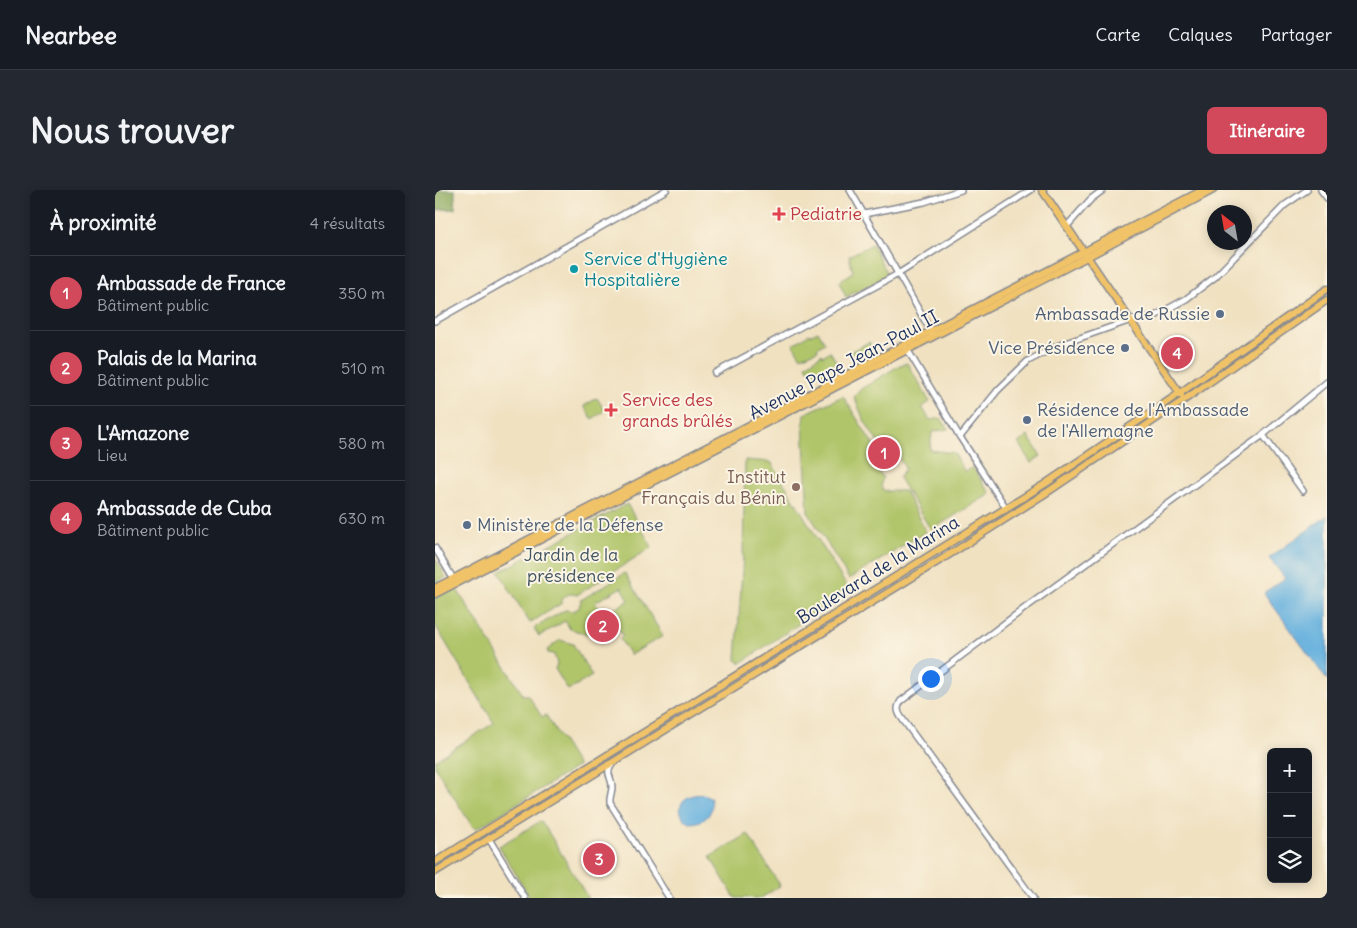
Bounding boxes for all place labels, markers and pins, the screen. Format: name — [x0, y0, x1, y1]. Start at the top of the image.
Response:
place label: Pediatrie — [790, 202, 862, 225]
marker: Pediatrie — [772, 207, 786, 221]
place label: Service d'Hygiène Hospitalière — [584, 247, 728, 291]
marker: Service d'Hygiène Hospitalière — [568, 263, 580, 275]
place label: Ambassade de Russie — [1035, 302, 1210, 325]
marker: Ambassade de Russie — [1214, 308, 1226, 320]
pin: 4 — [1161, 334, 1193, 372]
place label: Vice Présidence — [988, 336, 1115, 359]
marker: Vice Présidence — [1119, 342, 1131, 354]
place label: Service des grands brûlés — [622, 388, 733, 432]
place label: Résidence de l'Ambassade de l'Allemagne — [1037, 398, 1249, 442]
marker: Service des grands brûlés — [604, 403, 618, 417]
marker: Résidence de l'Ambassade de l'Allemagne — [1021, 414, 1033, 426]
pin: 1 — [868, 434, 900, 472]
place label: Institut Français du Bénin — [641, 465, 786, 509]
marker: Institut Français du Bénin — [790, 481, 802, 493]
place label: Ministère de la Défense — [477, 513, 664, 536]
marker: Ministère de la Défense — [461, 519, 473, 531]
pin: 2 — [587, 607, 619, 645]
pin: 3 — [583, 840, 615, 878]

